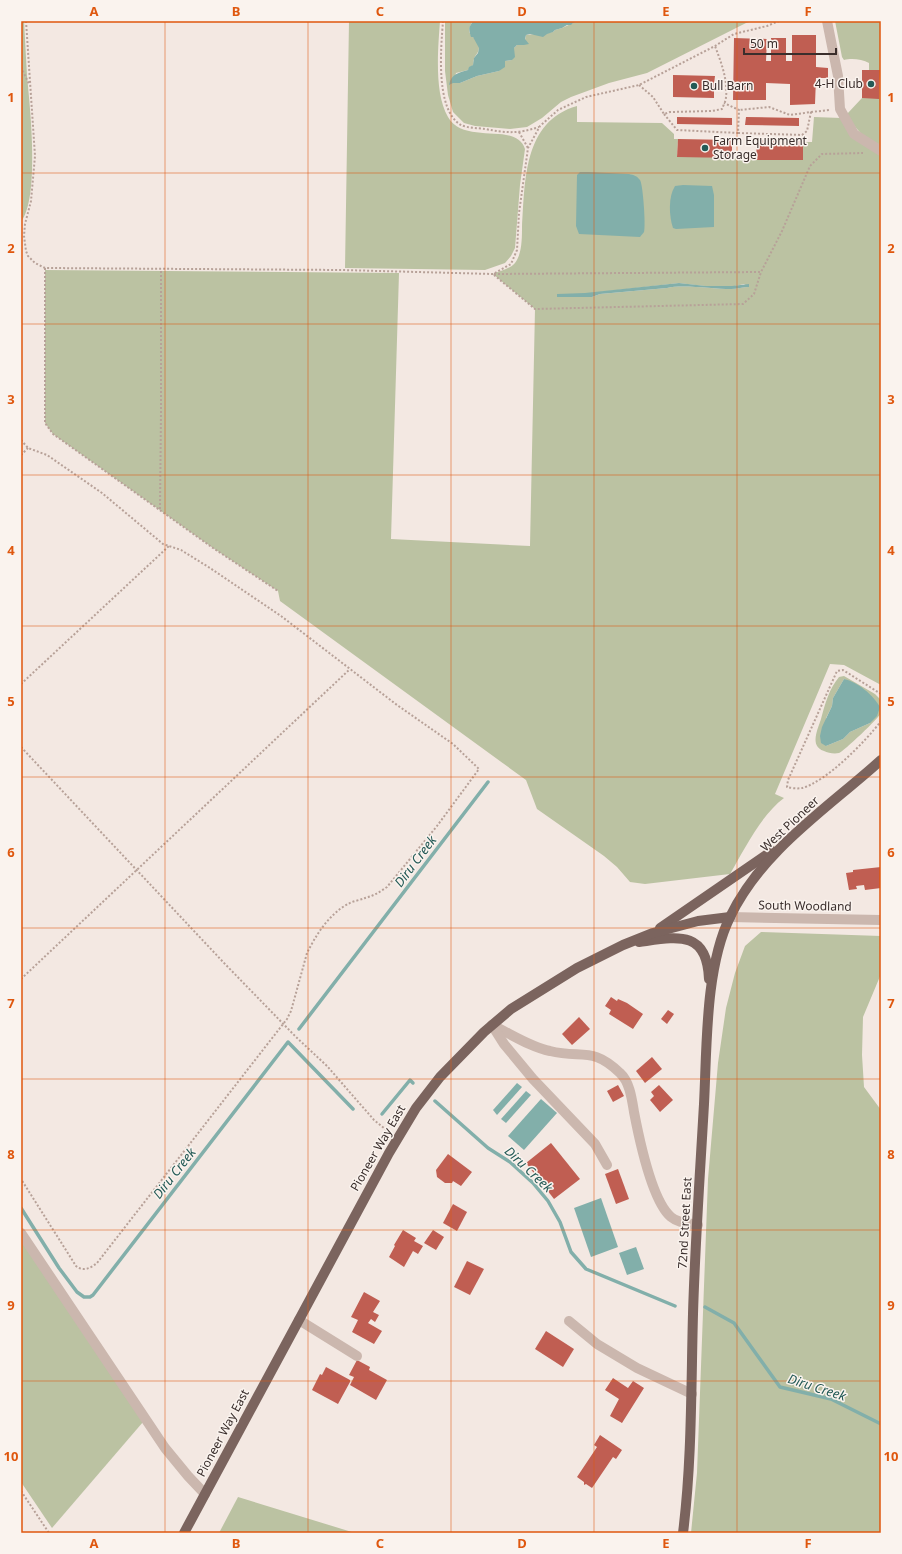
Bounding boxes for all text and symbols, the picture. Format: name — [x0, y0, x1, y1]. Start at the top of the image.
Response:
text: A — [90, 2, 99, 20]
text: B — [232, 2, 240, 20]
text: C — [376, 2, 384, 20]
text: D — [517, 2, 527, 20]
text: E — [662, 2, 670, 20]
text: F — [804, 2, 812, 20]
scale bar — [744, 30, 836, 56]
text: 50 m — [750, 35, 778, 52]
place label: 4-H Club — [815, 75, 863, 92]
place label: Bull Barn — [702, 77, 753, 94]
marker: 4-H Club — [866, 79, 876, 89]
marker: Bull Barn — [689, 81, 699, 91]
text: 1 — [7, 88, 15, 106]
text: 1 — [887, 88, 895, 106]
place label: Farm Equipment Storage — [713, 132, 808, 163]
marker: Farm Equipment Storage — [700, 143, 710, 153]
text: 2 — [7, 239, 15, 257]
text: 2 — [887, 239, 895, 257]
text: 3 — [7, 390, 15, 408]
text: 3 — [887, 390, 895, 408]
text: 4 — [7, 541, 15, 559]
text: 4 — [887, 541, 895, 559]
text: 5 — [7, 692, 15, 710]
text: 5 — [887, 692, 895, 710]
street label: West Pioneer — [757, 792, 823, 855]
water label: Diru Creek — [390, 831, 441, 890]
text: 6 — [7, 843, 15, 861]
text: 6 — [887, 843, 895, 861]
street label: South Woodland — [758, 896, 852, 915]
text: 7 — [7, 994, 15, 1012]
text: 7 — [887, 994, 895, 1012]
street label: Pioneer Way East — [346, 1101, 410, 1194]
water label: Diru Creek — [501, 1142, 558, 1196]
water label: Diru Creek — [148, 1143, 200, 1202]
text: 8 — [7, 1145, 15, 1163]
text: 8 — [887, 1145, 895, 1163]
street label: 72nd Street East — [674, 1176, 695, 1269]
text: 9 — [7, 1296, 15, 1314]
text: 9 — [887, 1296, 895, 1314]
water label: Diru Creek — [786, 1369, 849, 1405]
street label: Pioneer Way East — [192, 1385, 253, 1480]
text: 10 — [4, 1447, 18, 1465]
text: 10 — [884, 1447, 898, 1465]
text: A — [90, 1534, 99, 1552]
text: B — [232, 1534, 240, 1552]
text: C — [376, 1534, 384, 1552]
text: D — [517, 1534, 527, 1552]
text: E — [662, 1534, 670, 1552]
text: F — [804, 1534, 812, 1552]

